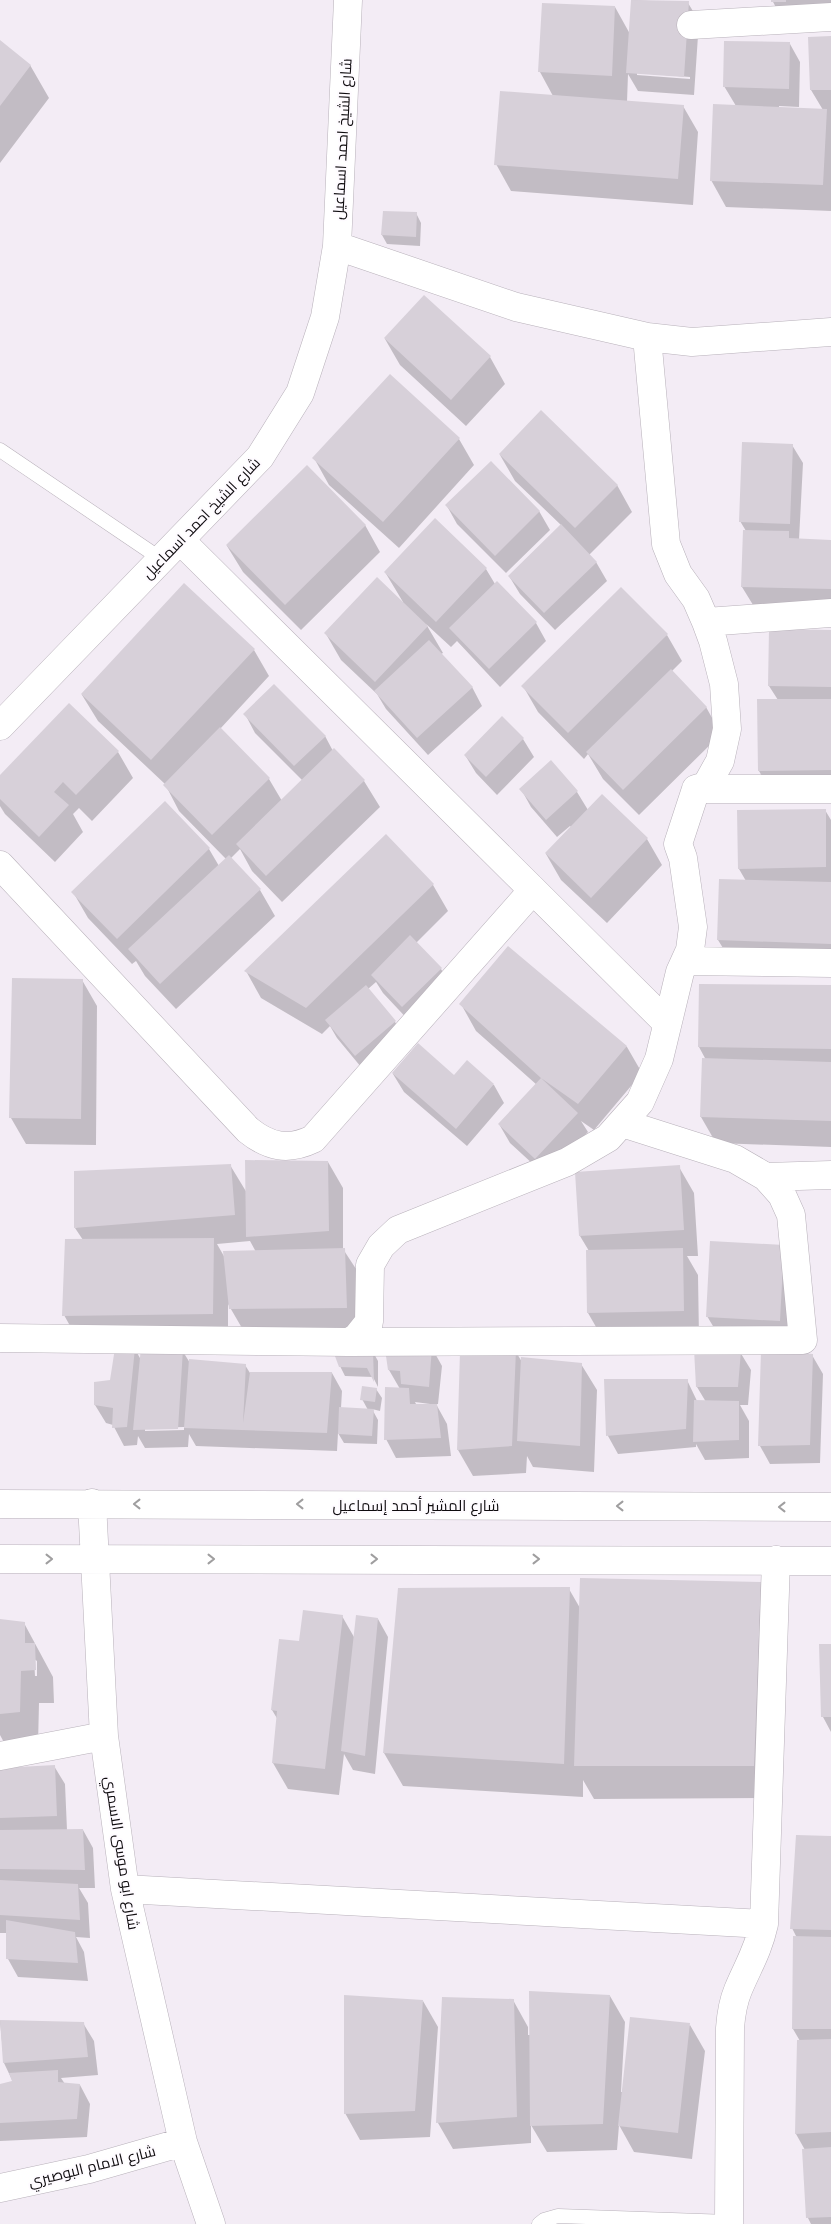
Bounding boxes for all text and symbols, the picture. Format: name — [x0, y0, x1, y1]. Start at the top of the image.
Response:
street label: شارع الشيخ احمد اسماعيل — [329, 58, 358, 220]
street label: شارع الشيخ احمد اسماعيل — [139, 454, 265, 584]
street label: شارع المشير أحمد إسماعيل — [333, 1496, 499, 1517]
one-way arrow — [133, 1499, 141, 1509]
one-way arrow — [296, 1499, 304, 1509]
one-way arrow — [616, 1501, 624, 1511]
one-way arrow — [778, 1502, 786, 1512]
one-way arrow — [45, 1554, 53, 1564]
one-way arrow — [208, 1554, 215, 1564]
one-way arrow — [370, 1554, 378, 1564]
one-way arrow — [532, 1554, 540, 1564]
street label: شارع ابو موسى الاسمري — [98, 1775, 143, 1931]
street label: شارع الامام البوصيري — [27, 2142, 158, 2194]

